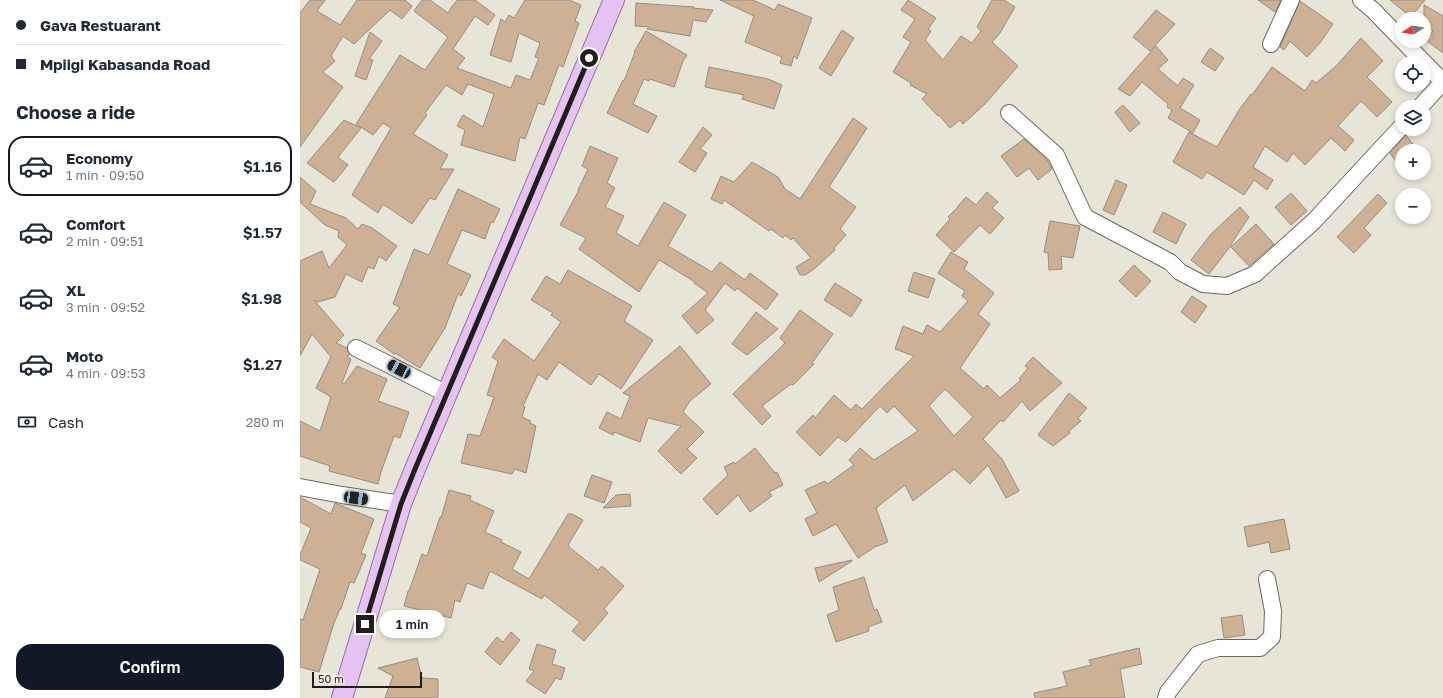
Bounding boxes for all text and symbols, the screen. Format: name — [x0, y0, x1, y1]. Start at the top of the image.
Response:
north arrow — [1395, 12, 1431, 48]
map controls — [1395, 12, 1431, 224]
text: Gava Restuarant — [40, 16, 161, 34]
route start — [580, 49, 598, 67]
text: Mpiigi Kabasanda Road — [40, 55, 210, 73]
button: locate — [1395, 56, 1431, 92]
button: layers — [1395, 100, 1431, 136]
text: Choose a ride — [16, 101, 135, 123]
button: + — [1395, 144, 1431, 180]
icon: car — [18, 148, 54, 184]
text: Economy — [66, 149, 133, 167]
text: $1.16 — [243, 157, 282, 175]
text: 1 min · 09:50 — [66, 167, 144, 183]
button: − — [1395, 188, 1431, 224]
icon: car — [18, 214, 54, 250]
text: Comfort — [66, 215, 125, 233]
text: $1.57 — [243, 223, 282, 241]
text: 2 min · 09:51 — [66, 233, 144, 249]
icon: car — [18, 280, 54, 316]
text: XL — [66, 281, 85, 299]
text: $1.98 — [241, 289, 282, 307]
text: 3 min · 09:52 — [66, 299, 145, 315]
icon: car — [18, 346, 54, 382]
text: Moto — [66, 347, 103, 365]
text: $1.27 — [243, 355, 282, 373]
car — [386, 358, 412, 380]
text: 4 min · 09:53 — [66, 365, 146, 381]
icon: cash — [16, 411, 38, 433]
text: Cash — [48, 413, 84, 431]
text: 280 m — [246, 414, 284, 430]
car — [343, 490, 369, 506]
callout: 1 min — [379, 610, 445, 638]
route end — [356, 615, 374, 633]
text: 1 min — [396, 616, 428, 632]
button: Confirm — [16, 644, 284, 690]
scale bar — [312, 670, 422, 689]
text: 50 m — [318, 672, 344, 685]

